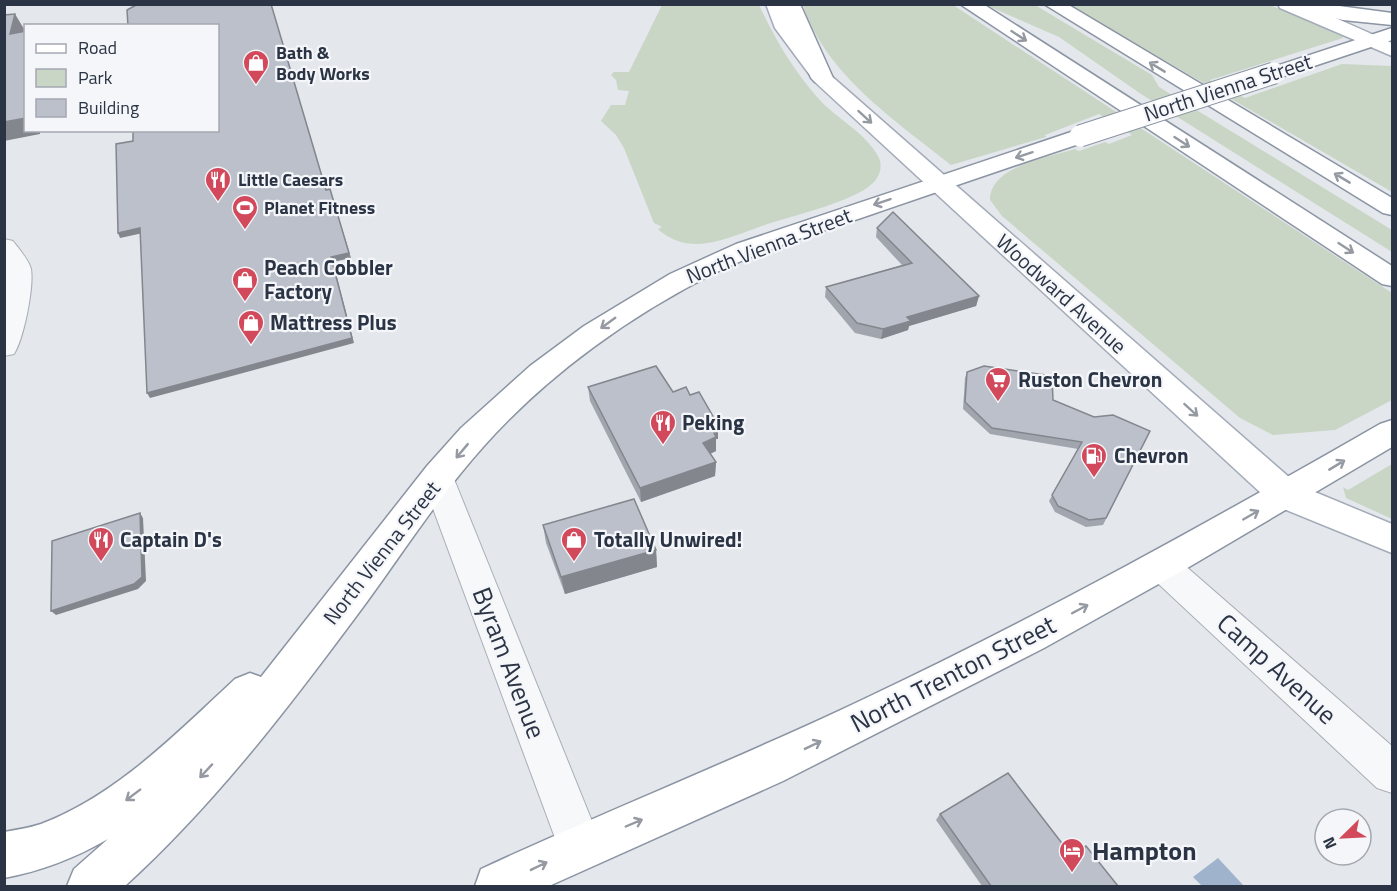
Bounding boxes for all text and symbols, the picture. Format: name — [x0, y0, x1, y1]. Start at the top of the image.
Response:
legend — [24, 24, 219, 132]
one-way arrow — [1010, 30, 1027, 43]
text: Road — [78, 34, 117, 61]
place label: Bath & Body Works — [276, 39, 370, 87]
street label: North Vienna Street — [1140, 45, 1316, 129]
shop icon: Bath & Body Works — [241, 48, 271, 86]
one-way arrow — [1149, 60, 1166, 72]
text: Park — [78, 64, 113, 91]
text: Building — [78, 94, 139, 121]
one-way arrow — [857, 110, 872, 124]
one-way arrow — [1174, 136, 1190, 148]
one-way arrow — [1015, 150, 1034, 161]
restaurant icon: Little Caesars — [203, 165, 233, 203]
place label: Little Caesars — [238, 166, 343, 193]
one-way arrow — [1334, 172, 1351, 184]
sports icon: Planet Fitness — [230, 193, 260, 231]
place label: Planet Fitness — [264, 194, 375, 221]
one-way arrow — [873, 198, 892, 209]
street label: North Vienna Street — [681, 199, 857, 291]
street label: Woodward Avenue — [989, 226, 1134, 361]
one-way arrow — [1337, 242, 1354, 254]
place label: Peach Cobbler Factory — [264, 251, 393, 307]
shop icon: Peach Cobbler Factory — [230, 265, 260, 303]
place label: Mattress Plus — [270, 306, 397, 338]
shop icon: Mattress Plus — [236, 308, 266, 346]
one-way arrow — [600, 317, 616, 329]
place label: Ruston Chevron — [1018, 363, 1162, 395]
supermarket icon: Ruston Chevron — [983, 365, 1013, 403]
one-way arrow — [1183, 403, 1198, 417]
place label: Peking — [682, 406, 744, 438]
restaurant icon: Peking — [648, 408, 678, 446]
place label: Chevron — [1114, 439, 1189, 471]
fuel station icon: Chevron — [1079, 441, 1109, 479]
one-way arrow — [455, 443, 469, 458]
one-way arrow — [1328, 459, 1345, 471]
street label: North Vienna Street — [315, 473, 448, 631]
one-way arrow — [1242, 509, 1259, 521]
place label: Captain D's — [120, 523, 222, 555]
place label: Totally Unwired! — [594, 523, 742, 555]
restaurant icon: Captain D's — [86, 525, 116, 563]
shop icon: Totally Unwired! — [559, 525, 589, 563]
street label: Byram Avenue — [463, 581, 556, 744]
one-way arrow — [1071, 602, 1089, 614]
street label: Camp Avenue — [1209, 604, 1346, 733]
street label: North Trenton Street — [843, 605, 1062, 742]
one-way arrow — [803, 739, 821, 750]
one-way arrow — [199, 764, 213, 779]
one-way arrow — [126, 789, 142, 802]
north arrow — [1313, 807, 1373, 867]
one-way arrow — [624, 817, 643, 828]
place label: Hampton — [1092, 831, 1197, 870]
text: N — [1316, 833, 1343, 853]
hotel icon: Hampton — [1057, 836, 1087, 874]
one-way arrow — [530, 860, 548, 872]

